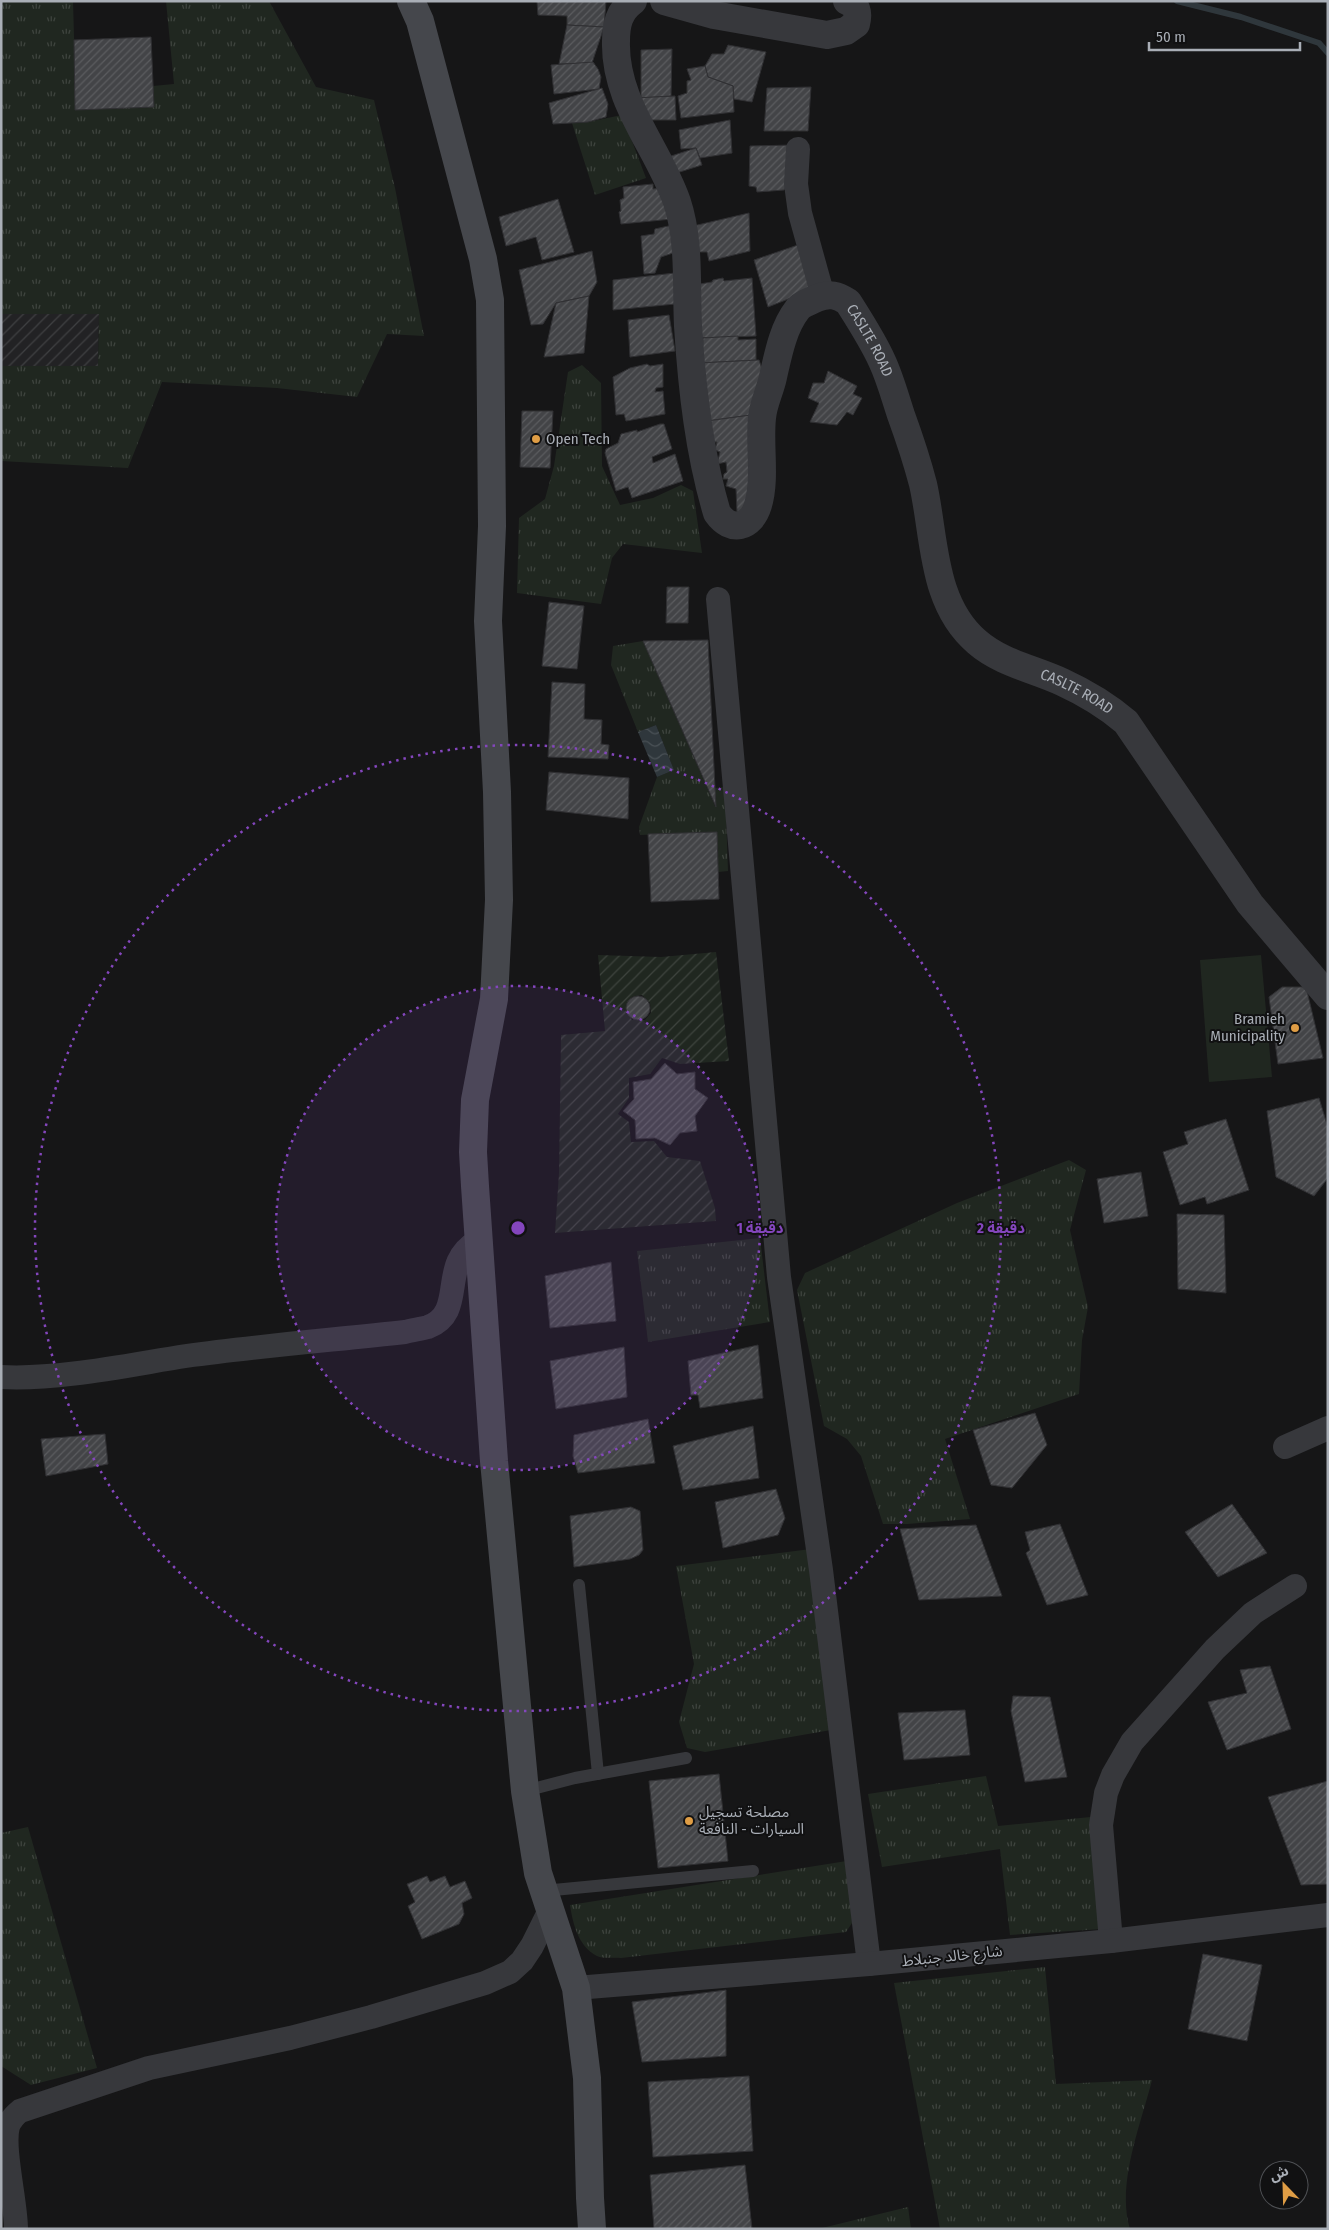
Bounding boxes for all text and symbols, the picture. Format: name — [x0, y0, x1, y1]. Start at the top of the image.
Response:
scale bar — [1149, 20, 1300, 52]
text: 50 m — [1156, 28, 1186, 46]
street label: CASLTE ROAD — [843, 301, 897, 379]
place label: Open Tech — [546, 430, 610, 448]
marker: Open Tech — [530, 433, 542, 445]
street label: CASLTE ROAD — [1038, 665, 1117, 718]
place label: Bramieh Municipality — [1210, 1010, 1285, 1045]
marker: Bramieh Municipality — [1289, 1022, 1301, 1034]
centre of rings — [509, 1219, 527, 1237]
text: 1 دقيقة — [736, 1219, 784, 1237]
text: 2 دقيقة — [976, 1219, 1025, 1237]
place label: مصلحة تسجيل السيارات - النافعة — [699, 1803, 804, 1838]
marker: مصلحة تسجيل السيارات - النافعة — [683, 1815, 695, 1827]
street label: شارع خالد جنبلاط — [901, 1942, 1004, 1973]
north arrow — [1259, 2160, 1309, 2210]
text: ش — [1267, 2162, 1291, 2185]

